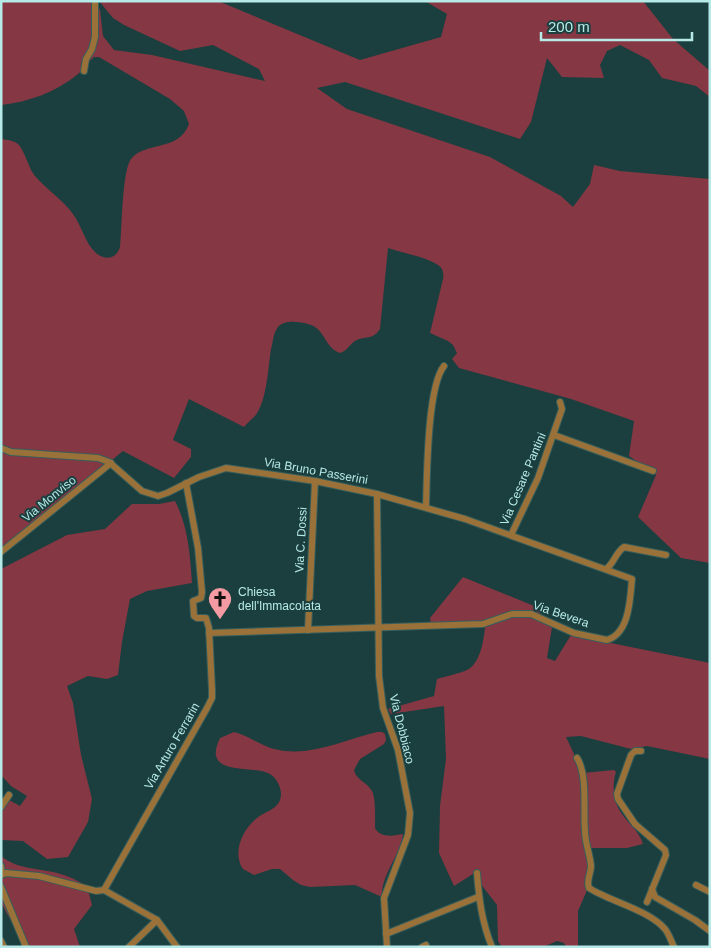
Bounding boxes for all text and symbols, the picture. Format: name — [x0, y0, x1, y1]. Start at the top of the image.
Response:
scale bar — [541, 10, 692, 42]
text: 200 m — [548, 18, 590, 35]
street label: Via Cesare Pantini — [497, 431, 549, 527]
street label: Via Bruno Passerini — [263, 455, 369, 487]
street label: Via Monviso — [19, 473, 79, 525]
street label: Via C. Dossi — [292, 507, 310, 573]
place label: Chiesa dell'Immacolata — [238, 585, 321, 613]
church icon: Chiesa dell'Immacolata — [207, 586, 233, 620]
street label: Via Bevera — [531, 598, 591, 630]
street label: Via Dobbiaco — [387, 693, 417, 766]
street label: Via Arturo Ferrarin — [141, 700, 203, 792]

